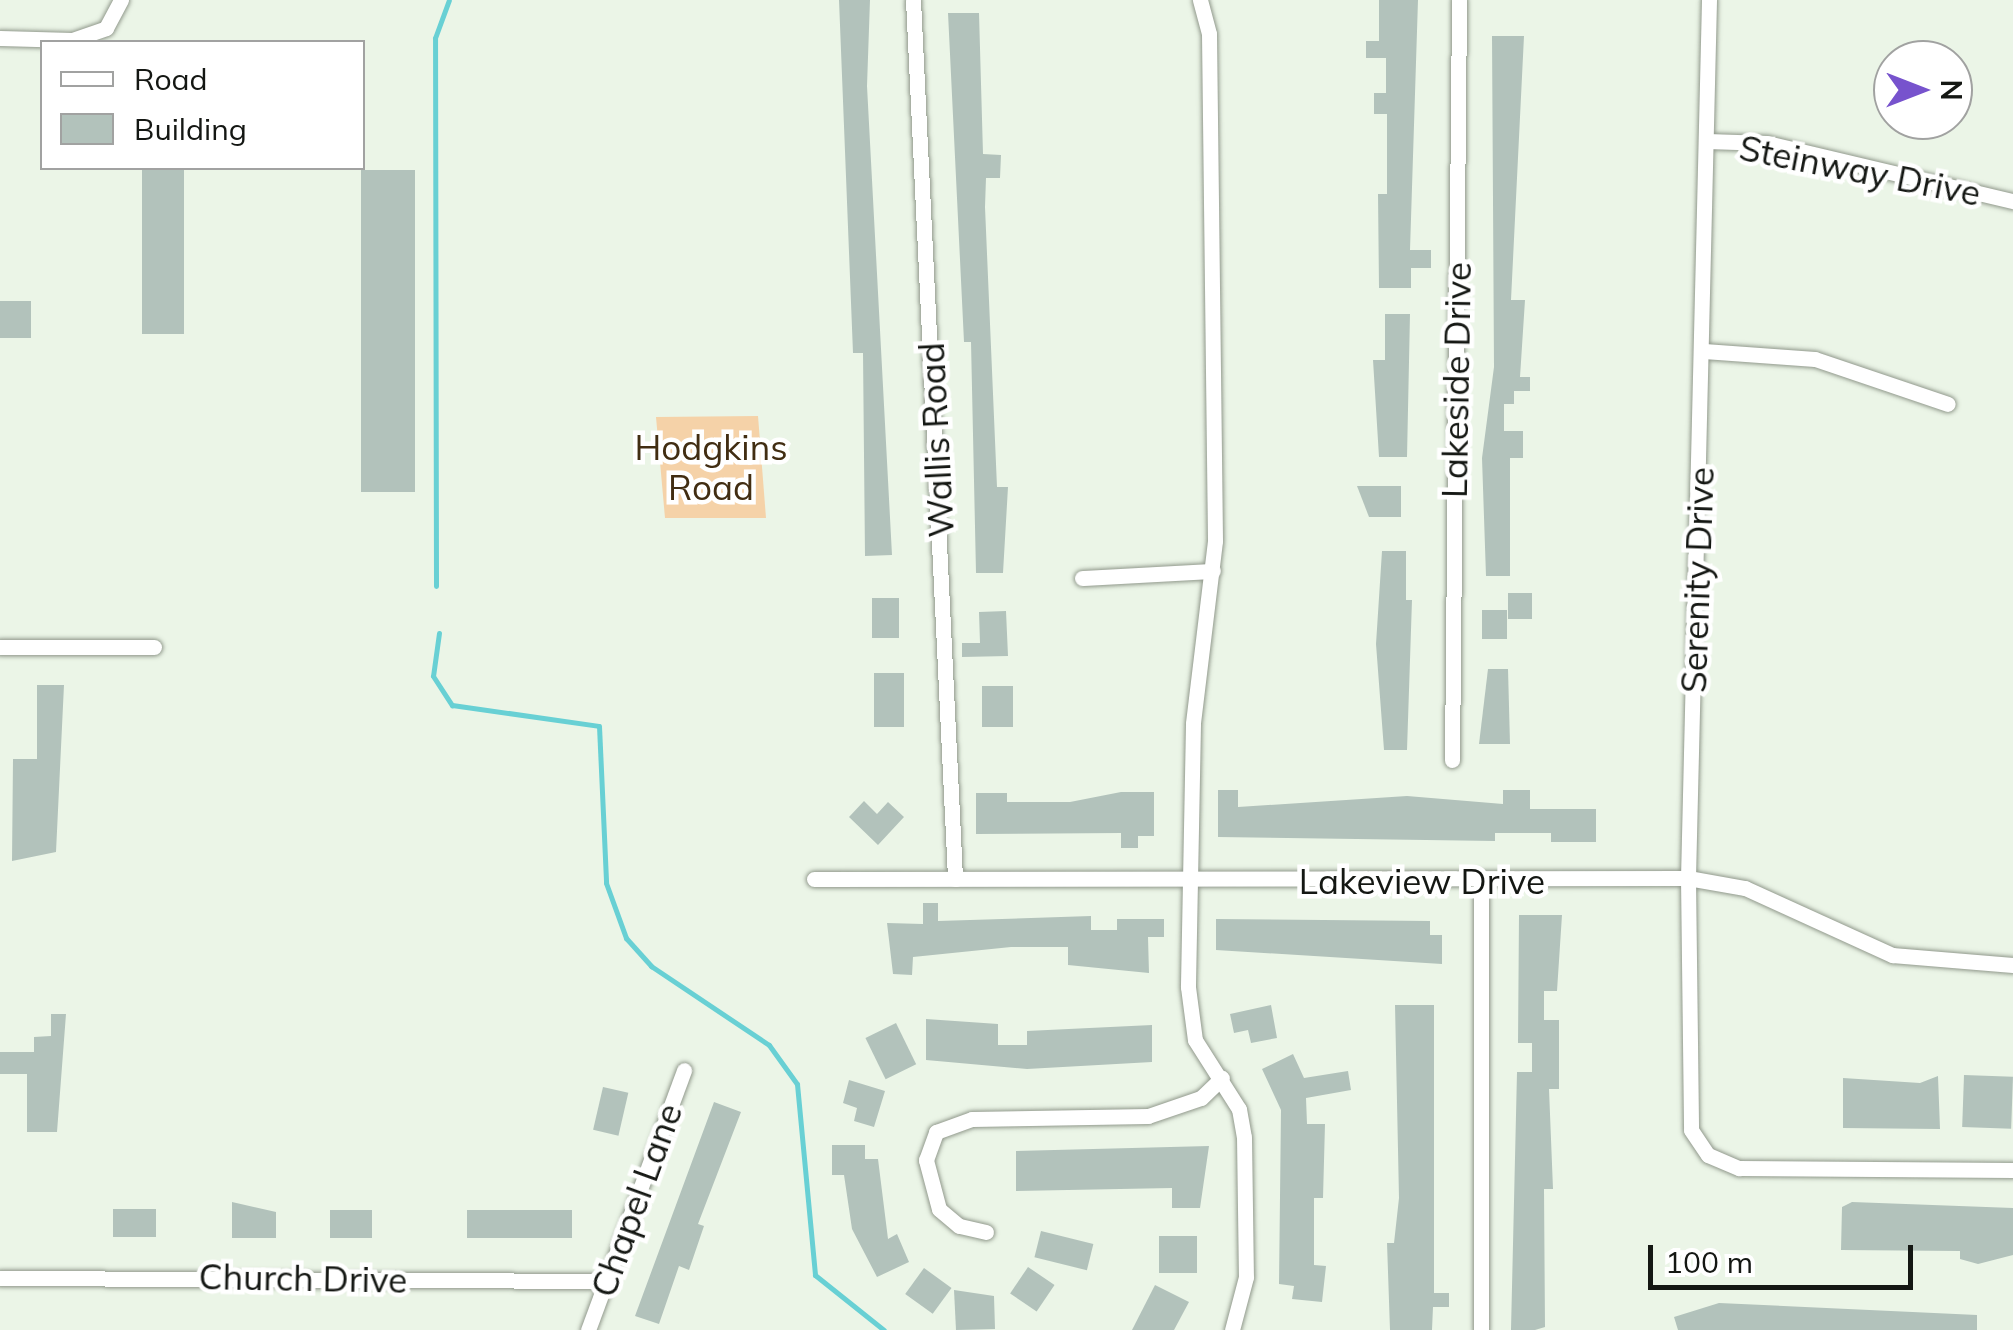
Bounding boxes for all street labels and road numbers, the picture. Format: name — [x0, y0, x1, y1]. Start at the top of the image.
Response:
street label: Steinway Drive — [1736, 126, 1984, 214]
street label: Lakeside Drive — [1433, 262, 1479, 498]
street label: Wallis Road — [910, 341, 962, 539]
street label: Serenity Drive — [1672, 466, 1722, 694]
street label: Lakeview Drive — [1299, 860, 1545, 902]
street label: Chapel Lane — [582, 1098, 690, 1302]
street label: Church Drive — [198, 1255, 408, 1301]

